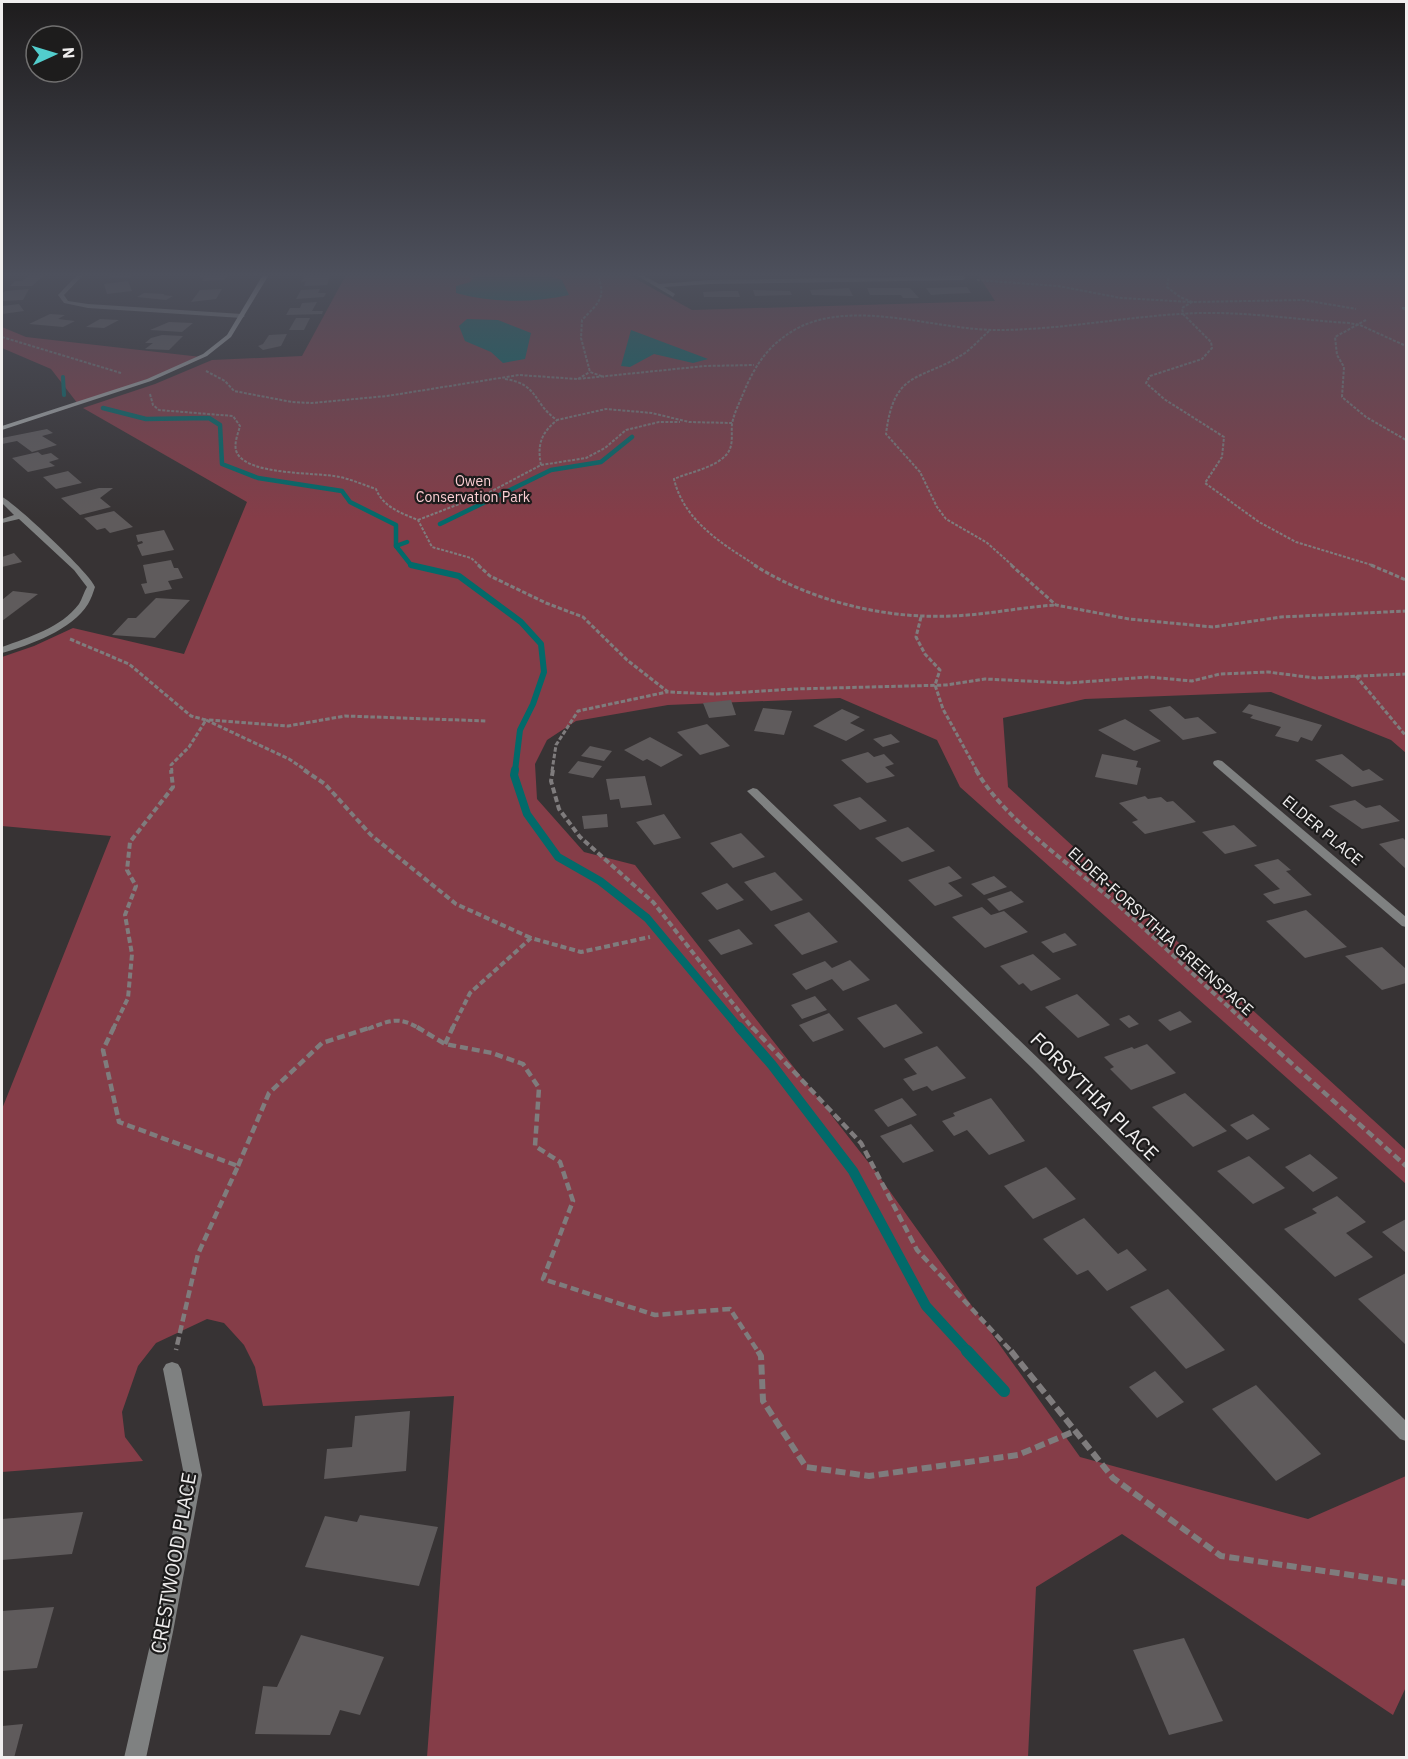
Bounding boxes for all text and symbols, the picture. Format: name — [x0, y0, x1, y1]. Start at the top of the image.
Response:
north arrow — [24, 24, 84, 84]
text: N — [59, 46, 79, 59]
park label: Owen Conservation Park — [416, 472, 531, 506]
street label: ELDER PLACE — [1279, 791, 1367, 869]
street label: ELDER-FORSYTHIA GREENSPACE — [1064, 842, 1258, 1020]
street label: FORSYTHIA PLACE — [1025, 1026, 1165, 1166]
street label: CRESTWOOD PLACE — [144, 1470, 202, 1656]

